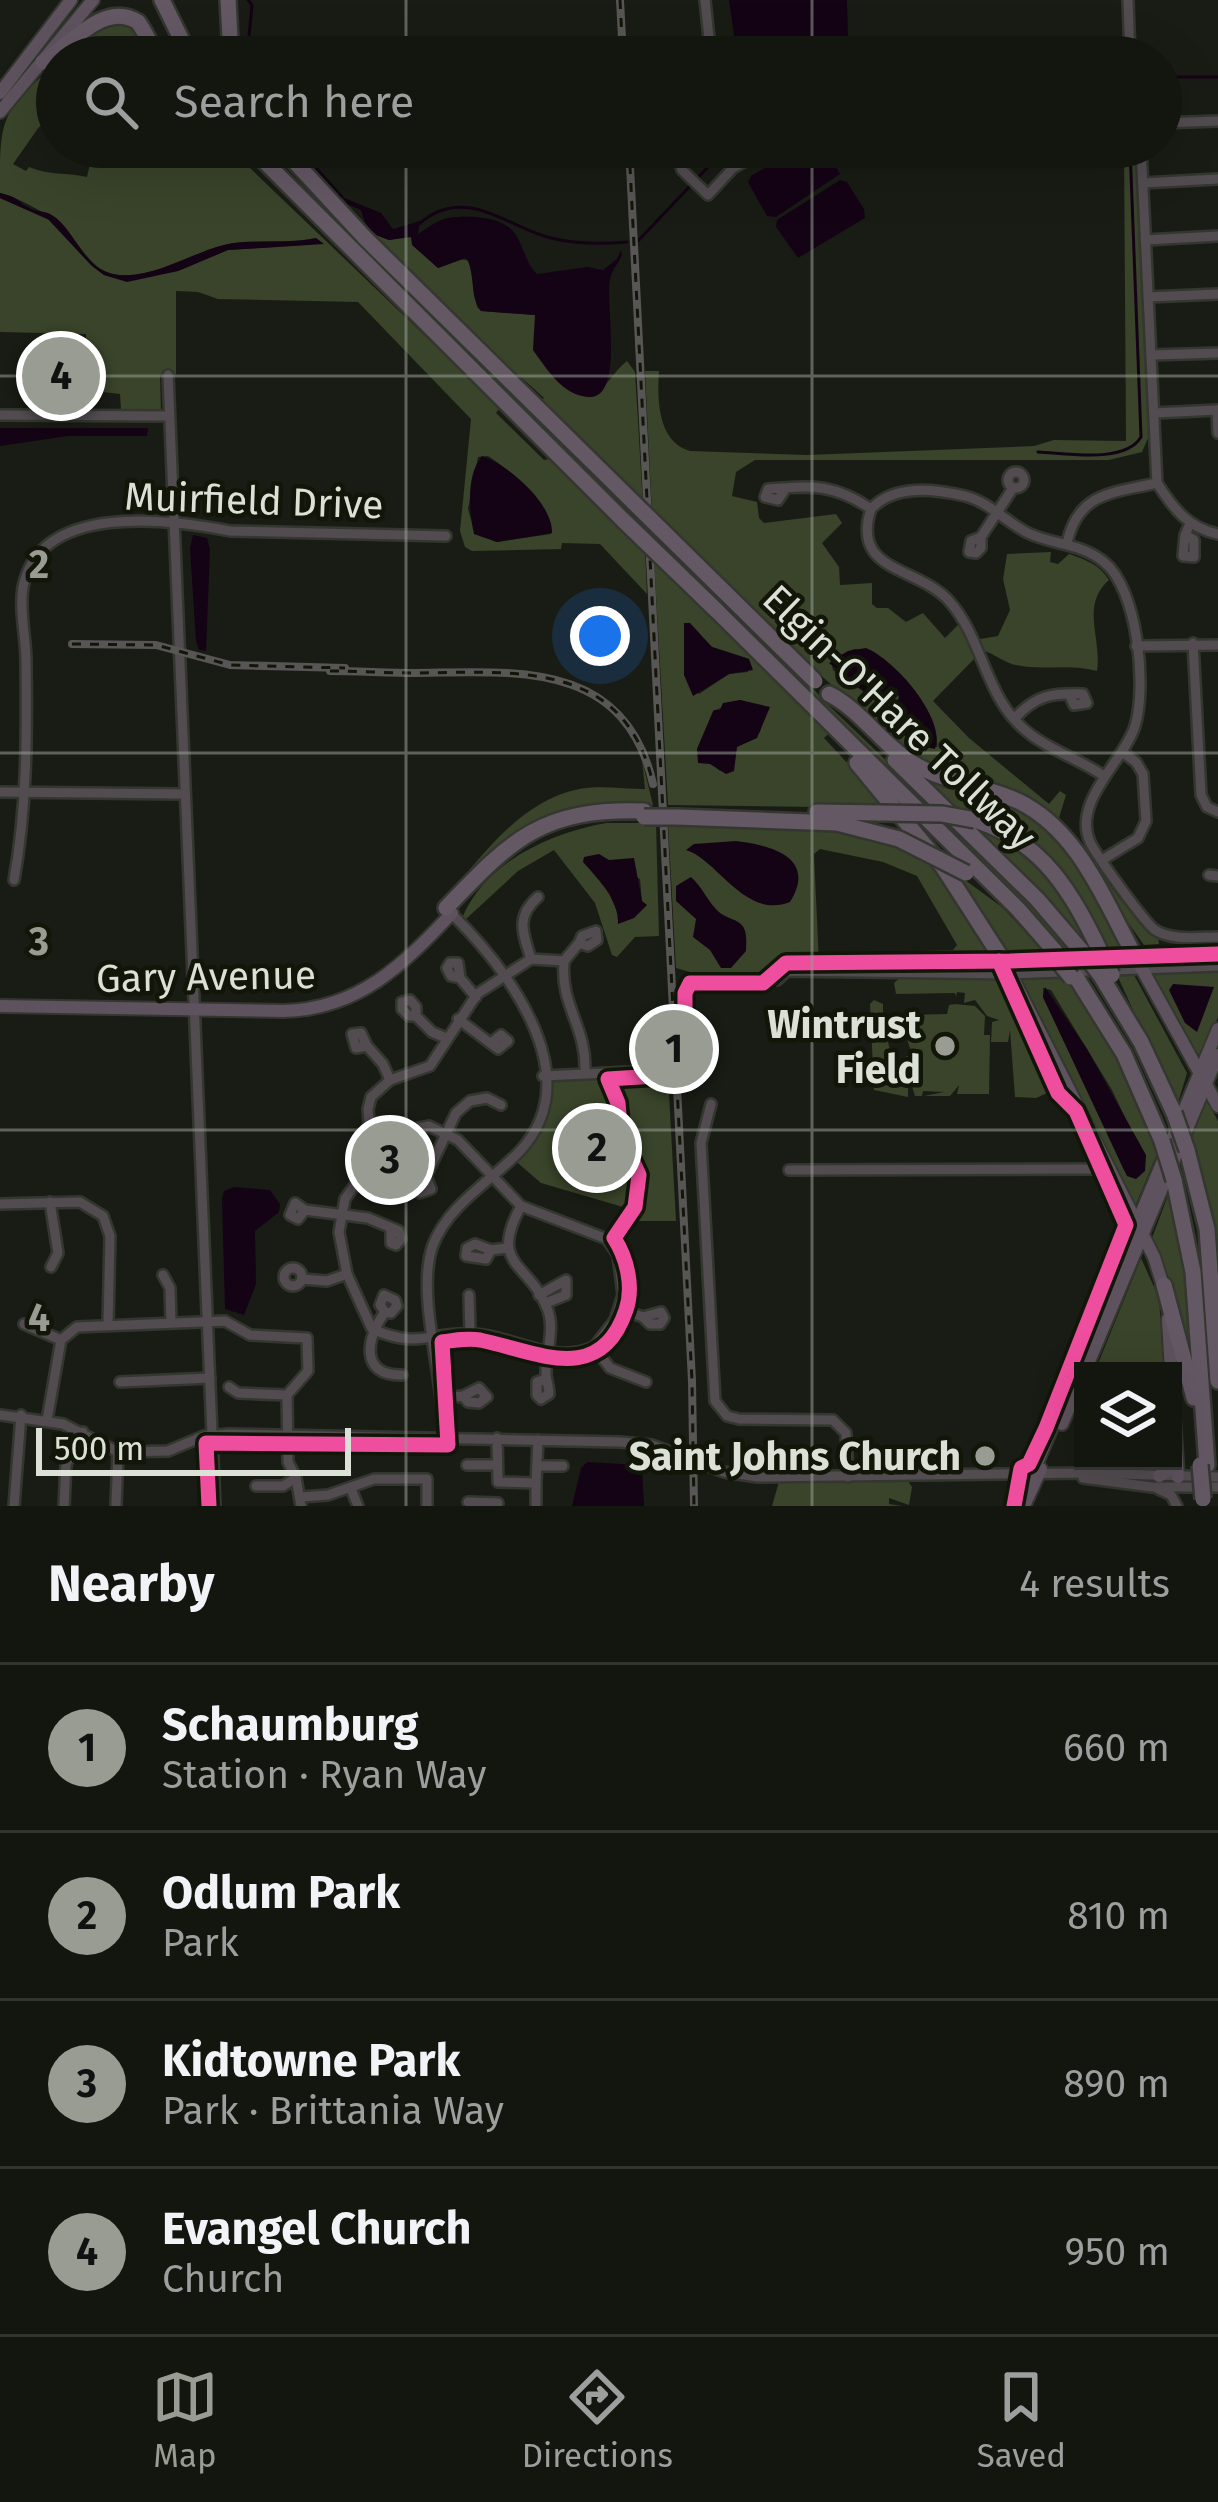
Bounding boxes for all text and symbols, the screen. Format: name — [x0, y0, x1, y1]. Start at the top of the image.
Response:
search box — [36, 36, 1182, 168]
icon: search — [78, 69, 144, 135]
text: Search here — [174, 75, 414, 129]
pin: 4 — [22, 331, 100, 421]
street label: Muirfield Drive — [124, 473, 384, 529]
text: 2 — [29, 542, 49, 588]
street label: Elgin-O'Hare Tollway — [753, 576, 1045, 860]
your location — [570, 606, 630, 666]
text: 3 — [28, 919, 49, 965]
street label: Gary Avenue — [96, 952, 316, 1002]
place label: Wintrust Field — [768, 1002, 922, 1093]
pin: 1 — [635, 1004, 713, 1094]
marker: Wintrust Field — [932, 1033, 958, 1059]
pin: 2 — [558, 1103, 636, 1193]
pin: 3 — [351, 1115, 429, 1205]
text: 4 — [28, 1295, 50, 1341]
map controls — [1074, 1362, 1182, 1470]
button: layers — [1074, 1362, 1182, 1470]
scale bar — [36, 1422, 351, 1475]
text: 500 m — [54, 1429, 144, 1469]
place label: Saint Johns Church — [629, 1434, 961, 1480]
marker: Saint Johns Church — [972, 1443, 998, 1469]
text: Nearby — [48, 1553, 214, 1615]
text: 4 results — [1019, 1561, 1170, 1607]
text: Schaumburg — [162, 1698, 419, 1752]
text: 1 — [78, 1725, 96, 1771]
text: 660 m — [1063, 1725, 1170, 1771]
text: Station · Ryan Way — [162, 1752, 486, 1798]
text: Odlum Park — [162, 1866, 400, 1920]
text: 2 — [77, 1893, 97, 1939]
text: 810 m — [1067, 1893, 1170, 1939]
text: Park — [162, 1920, 239, 1966]
text: Kidtowne Park — [162, 2034, 460, 2088]
text: 3 — [77, 2061, 97, 2107]
text: 890 m — [1063, 2061, 1170, 2107]
text: Park · Brittania Way — [162, 2088, 504, 2134]
text: Evangel Church — [162, 2202, 472, 2256]
text: 4 — [76, 2229, 98, 2275]
text: 950 m — [1064, 2229, 1170, 2275]
text: Church — [162, 2256, 284, 2302]
tab: Map — [152, 2364, 218, 2476]
tab: Directions — [522, 2364, 673, 2476]
tab: Saved — [977, 2364, 1066, 2476]

